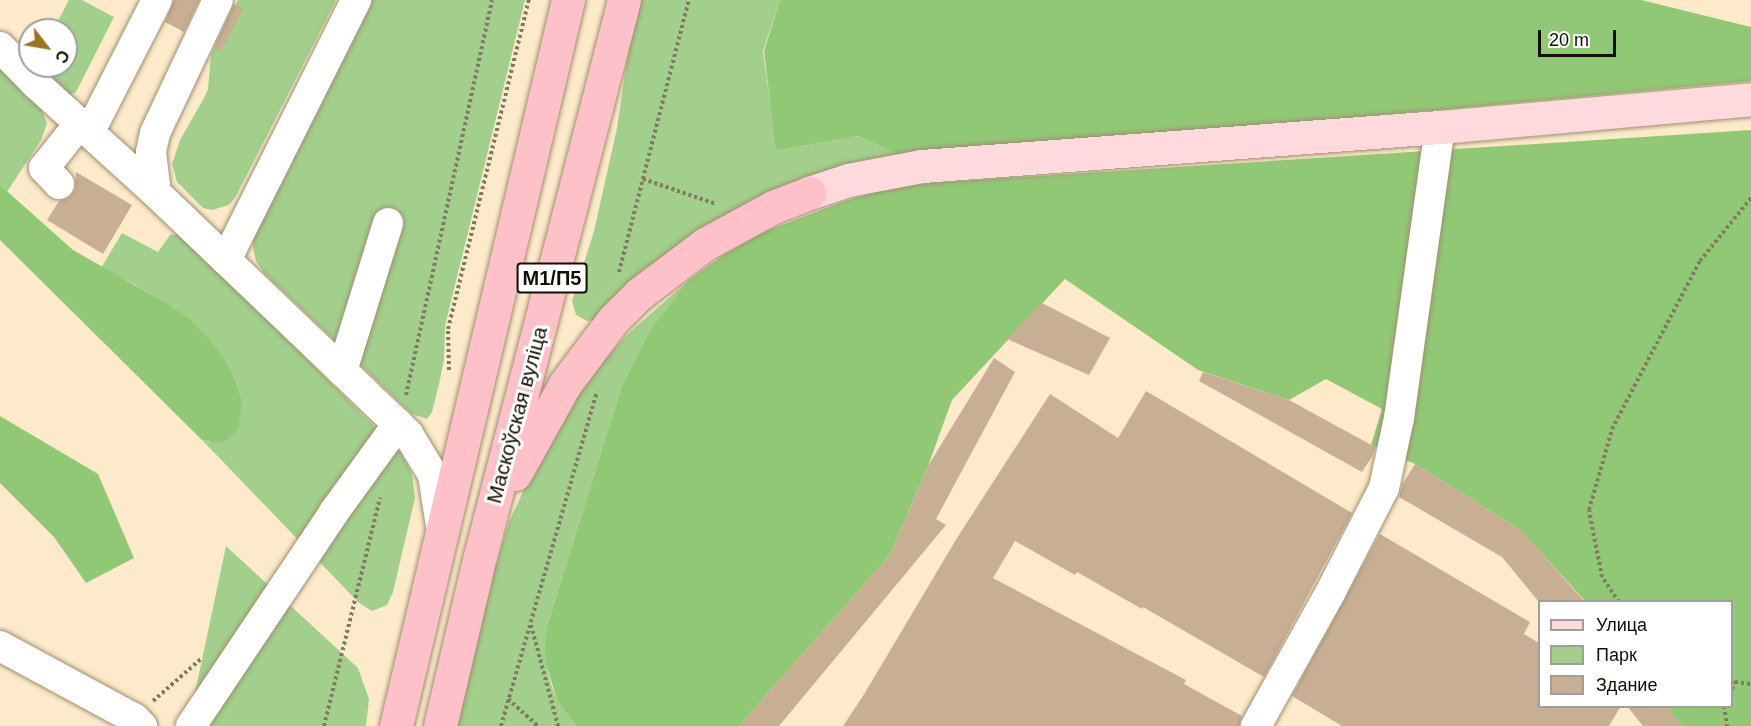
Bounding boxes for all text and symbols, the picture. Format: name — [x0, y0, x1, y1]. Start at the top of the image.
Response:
north arrow — [18, 18, 78, 78]
scale bar — [1541, 18, 1619, 56]
text: 20 m — [1549, 30, 1589, 50]
text: С — [52, 47, 72, 66]
road number: М1/П5 — [516, 261, 588, 295]
street label: Маскоўская вуліца — [481, 324, 553, 506]
legend — [1538, 600, 1733, 708]
text: Улица — [1596, 615, 1647, 635]
text: Парк — [1596, 645, 1637, 665]
text: Здание — [1596, 675, 1657, 695]

